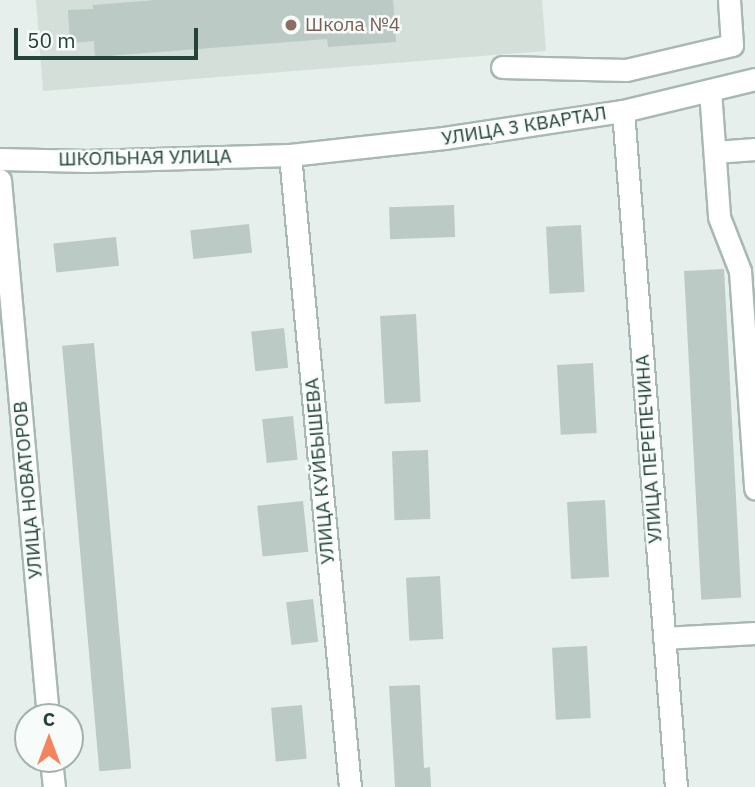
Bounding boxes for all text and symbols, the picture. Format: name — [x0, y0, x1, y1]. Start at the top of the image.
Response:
scale bar — [18, 14, 201, 58]
place label: Школа №4 — [305, 14, 400, 36]
marker: Школа №4 — [283, 17, 299, 33]
text: 50 m — [27, 26, 76, 54]
street label: УЛИЦА 3 КВАРТАЛ — [440, 102, 608, 150]
street label: ШКОЛЬНАЯ УЛИЦА — [58, 145, 232, 171]
street label: УЛИЦА ПЕРЕПЕЧИНА — [631, 354, 667, 544]
street label: УЛИЦА КУЙБЫШЕВА — [300, 377, 340, 565]
street label: УЛИЦА НОВАТОРОВ — [9, 400, 47, 580]
north arrow — [14, 703, 84, 773]
text: С — [43, 707, 55, 731]

